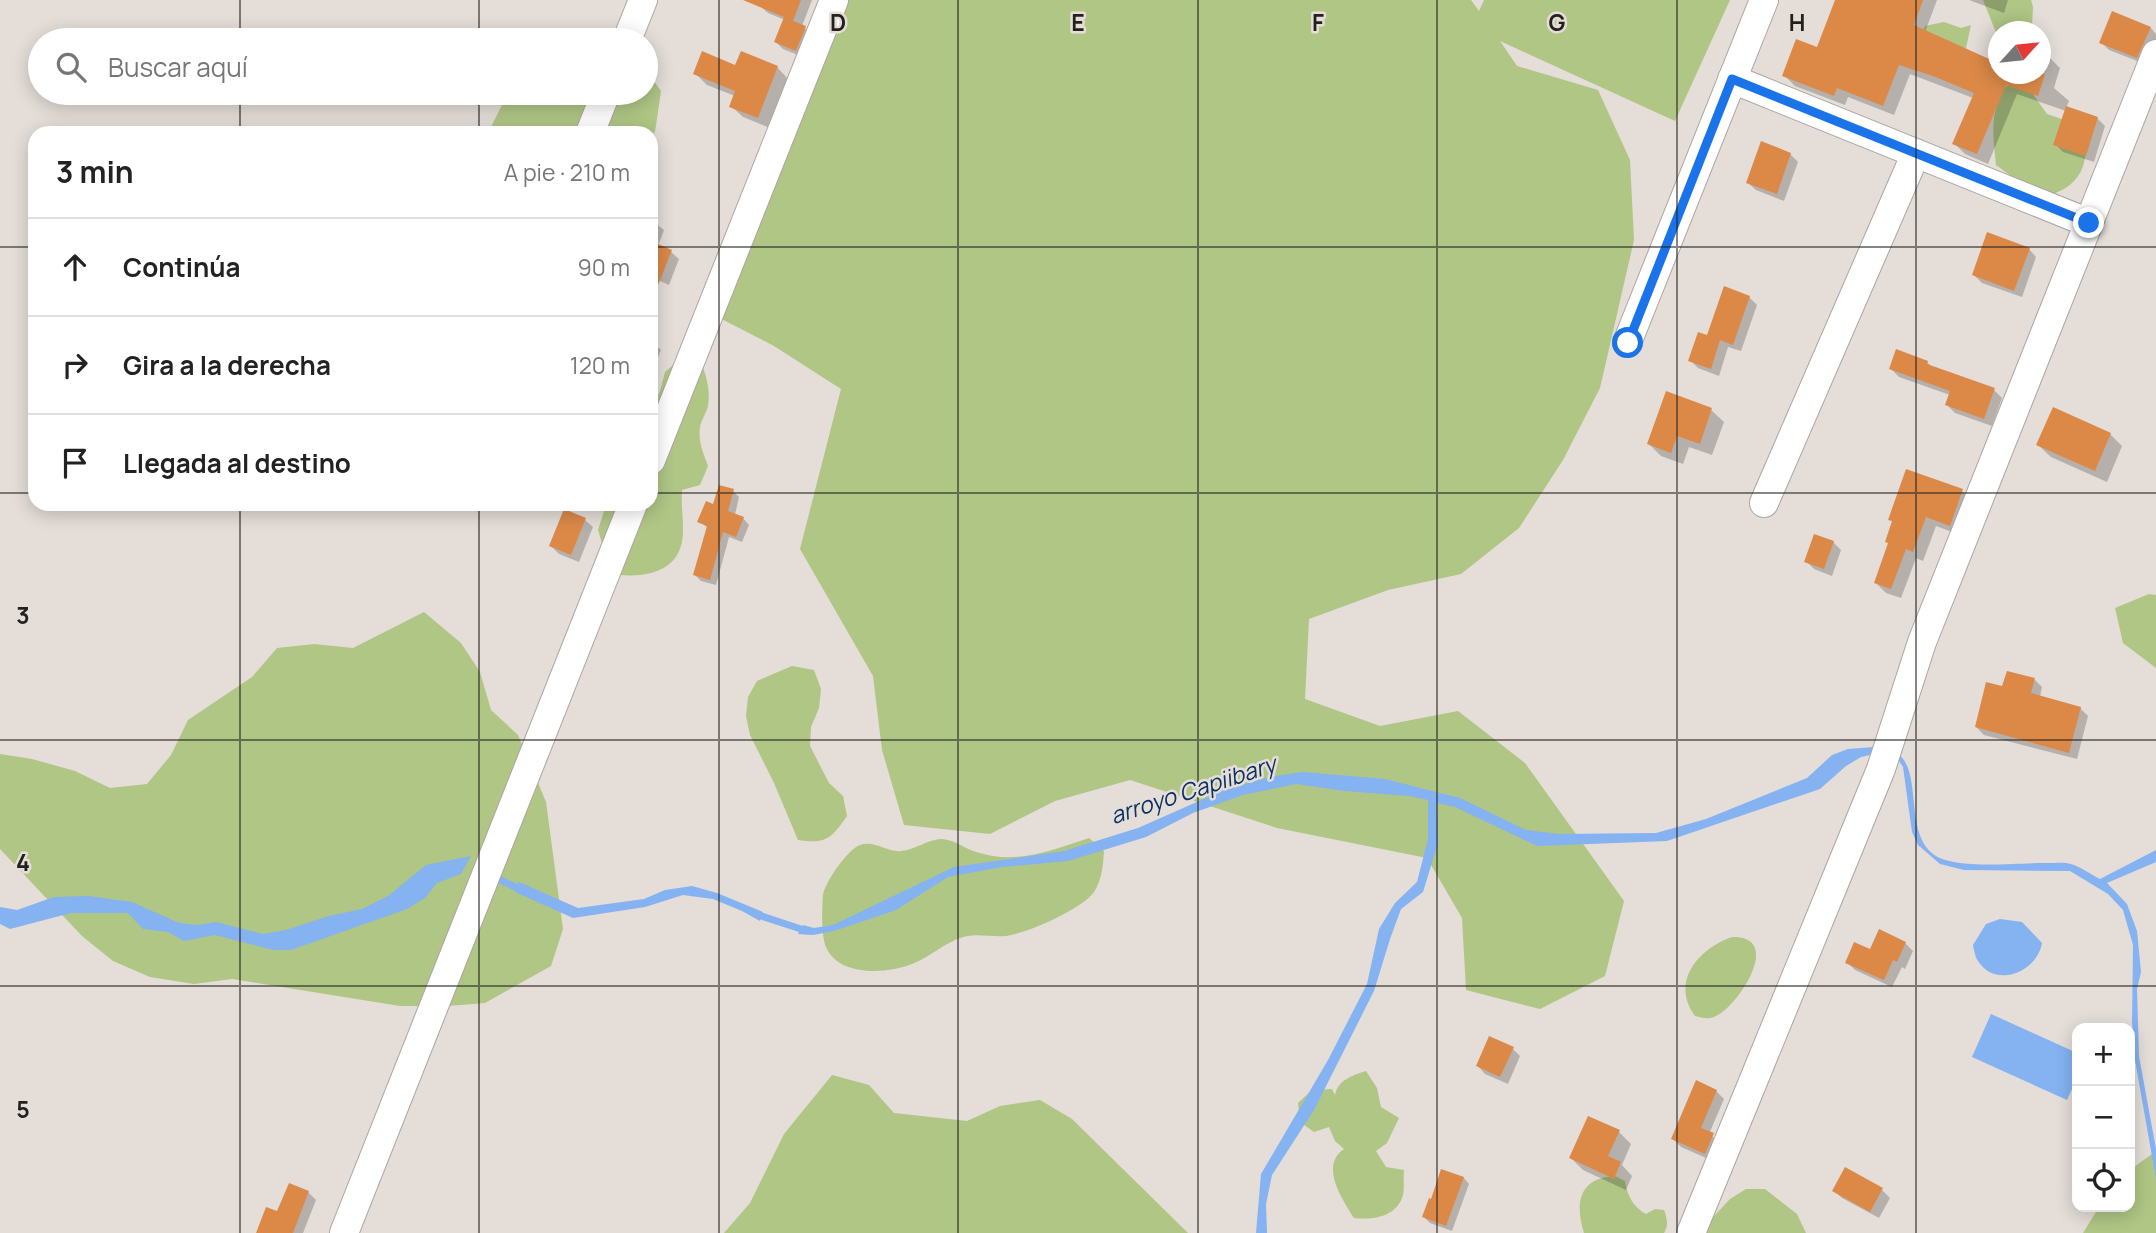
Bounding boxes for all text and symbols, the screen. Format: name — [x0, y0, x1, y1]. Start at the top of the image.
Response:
text: D — [830, 6, 846, 38]
text: E — [1071, 6, 1085, 38]
text: F — [1312, 6, 1324, 38]
text: G — [1549, 6, 1566, 38]
text: H — [1789, 6, 1805, 38]
north arrow — [1988, 21, 2051, 84]
search box — [28, 28, 658, 105]
icon: search — [52, 48, 90, 86]
text: Buscar aquí — [108, 49, 248, 85]
text: 3 min — [56, 151, 134, 192]
text: A pie · 210 m — [504, 156, 630, 188]
route end — [2073, 207, 2104, 238]
icon: ahead — [56, 248, 94, 286]
text: Continúa — [123, 249, 241, 285]
text: 90 m — [578, 251, 630, 283]
route start — [1612, 327, 1643, 358]
icon: right — [56, 346, 94, 384]
text: Gira a la derecha — [123, 347, 331, 383]
text: 120 m — [570, 349, 630, 381]
icon: arrive — [56, 444, 94, 482]
text: Llegada al destino — [123, 445, 351, 481]
text: 3 — [16, 599, 30, 631]
water label: arroyo Capiibary — [1106, 746, 1282, 831]
text: 4 — [16, 846, 30, 878]
map controls — [2072, 1023, 2135, 1212]
button: + — [2072, 1023, 2135, 1086]
button: − — [2072, 1086, 2135, 1149]
text: 5 — [16, 1093, 30, 1125]
button: locate — [2072, 1149, 2135, 1212]

